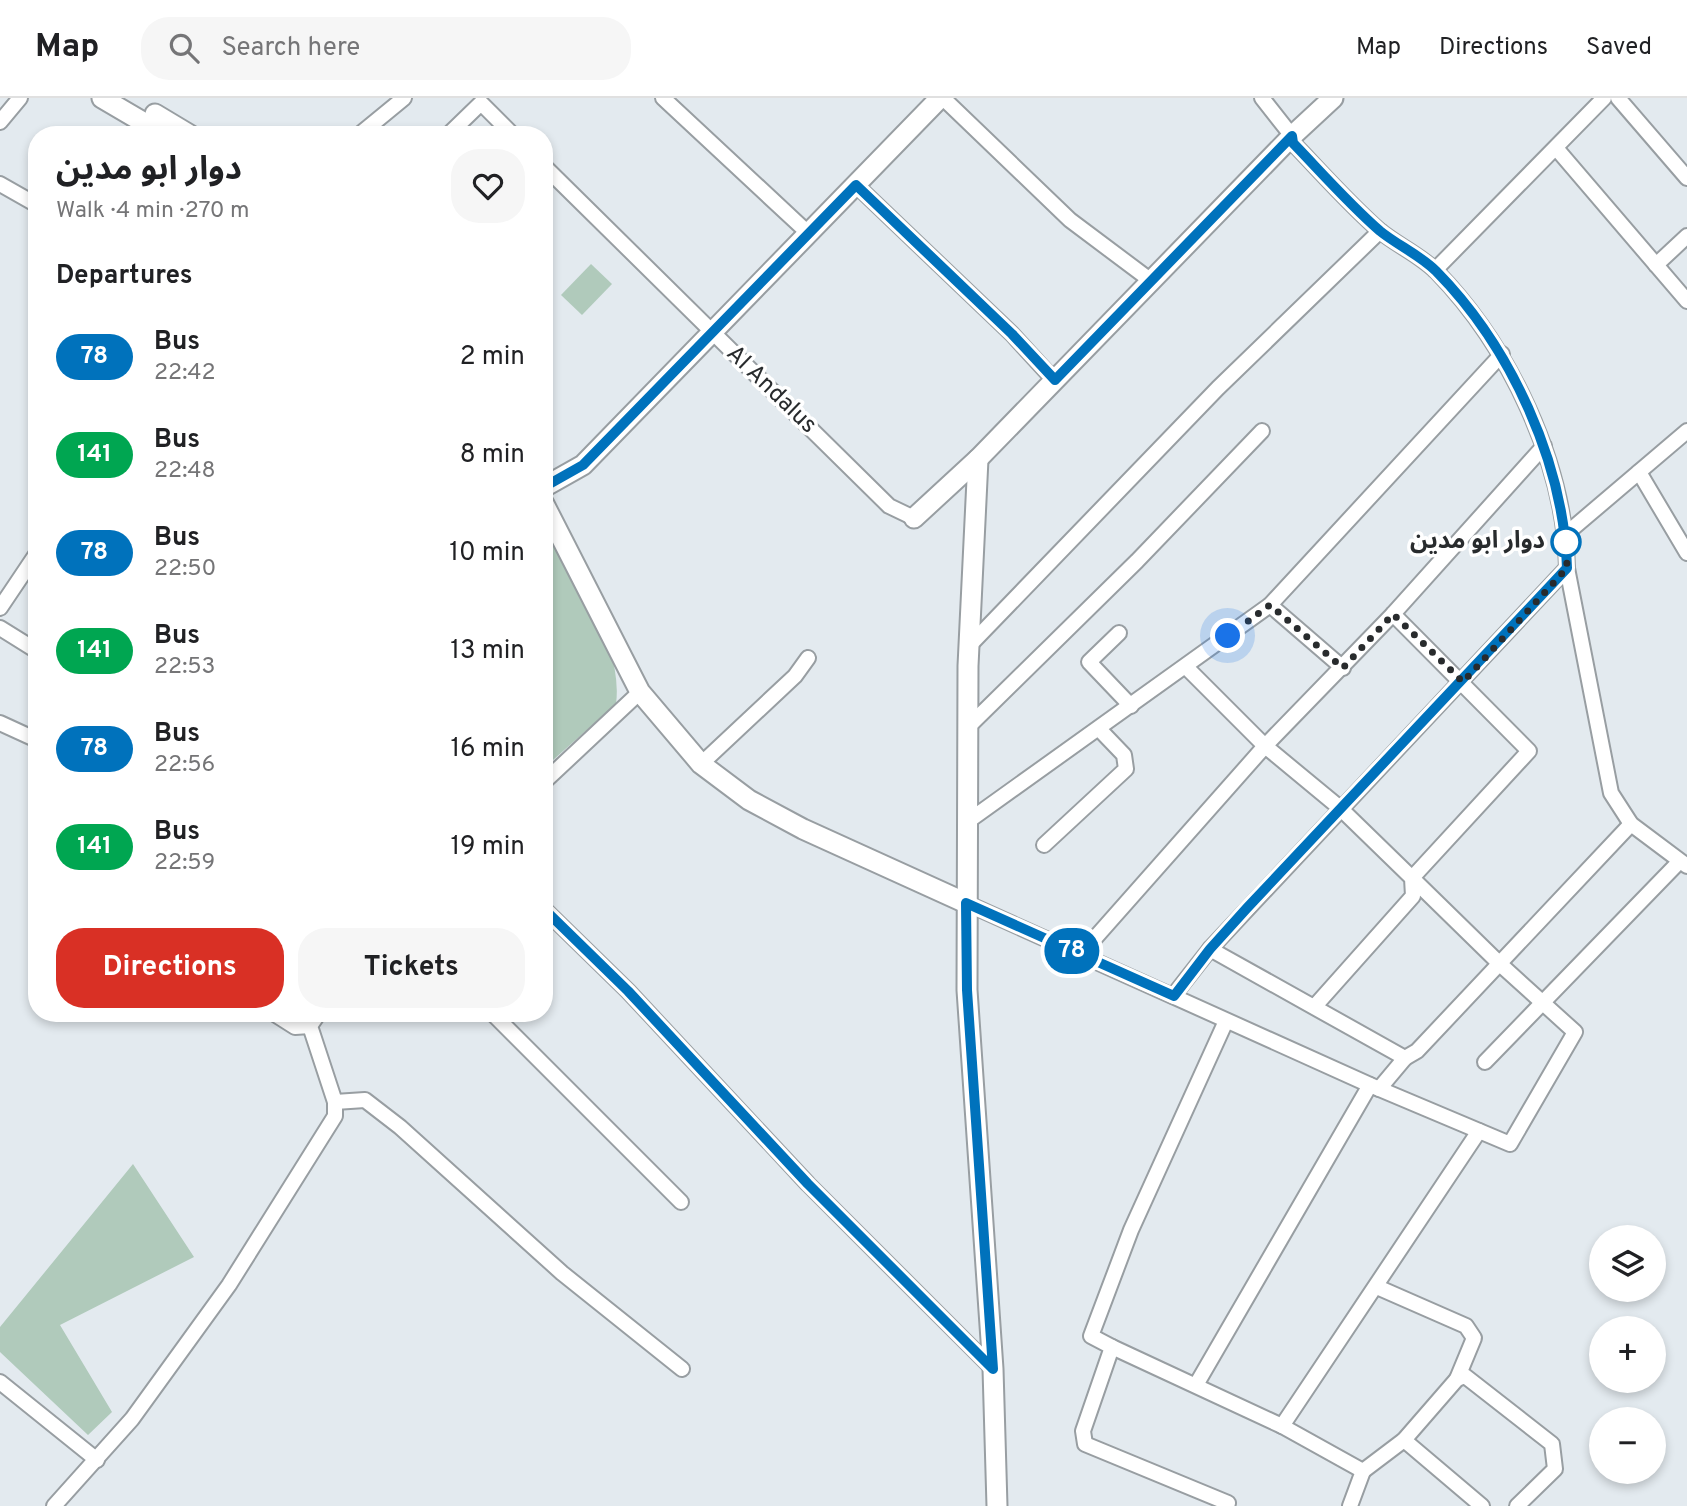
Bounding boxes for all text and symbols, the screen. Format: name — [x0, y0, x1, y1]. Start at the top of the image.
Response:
search box — [141, 17, 631, 80]
text: Map — [35, 27, 99, 69]
icon: search — [165, 29, 203, 67]
text: Search here — [221, 32, 360, 65]
text: Map — [1356, 33, 1401, 63]
text: Directions — [1439, 33, 1548, 63]
text: Saved — [1586, 33, 1652, 63]
button: heart — [451, 149, 525, 223]
text: دوار ابو مدين — [56, 150, 242, 192]
text: Walk · 4 min · 270 m — [56, 197, 249, 226]
text: Departures — [56, 260, 193, 293]
text: Bus — [154, 326, 200, 359]
street label: Al Andalus — [719, 339, 823, 441]
text: 2 min — [460, 341, 525, 374]
text: 78 — [81, 342, 108, 372]
text: 22:42 — [154, 359, 216, 388]
text: Bus — [154, 424, 200, 457]
text: 8 min — [460, 439, 525, 472]
text: 141 — [77, 440, 112, 470]
text: 22:48 — [154, 457, 216, 486]
text: Bus — [154, 522, 200, 555]
place label: دوار ابو مدين — [1410, 527, 1545, 557]
marker: دوار ابو مدين — [1551, 527, 1581, 557]
text: 10 min — [449, 537, 525, 570]
text: 78 — [81, 538, 108, 568]
text: 22:50 — [154, 555, 216, 584]
your location — [1210, 618, 1245, 653]
text: Bus — [154, 620, 200, 653]
text: 13 min — [450, 635, 525, 668]
text: 141 — [77, 636, 112, 666]
text: 22:53 — [154, 653, 215, 682]
text: Bus — [154, 718, 200, 751]
text: 16 min — [450, 733, 525, 766]
text: 78 — [81, 734, 108, 764]
text: 22:56 — [154, 751, 215, 780]
text: Bus — [154, 816, 200, 849]
text: 19 min — [450, 831, 525, 864]
text: 141 — [77, 832, 112, 862]
text: 22:59 — [154, 849, 215, 878]
button: Directions — [56, 928, 284, 1008]
button: Tickets — [298, 928, 525, 1008]
line badge: 78 — [1040, 928, 1104, 974]
text: 78 — [1058, 936, 1086, 966]
map controls — [1589, 1225, 1666, 1484]
button: layers — [1589, 1225, 1666, 1302]
button: + — [1589, 1316, 1666, 1393]
button: − — [1589, 1407, 1666, 1484]

